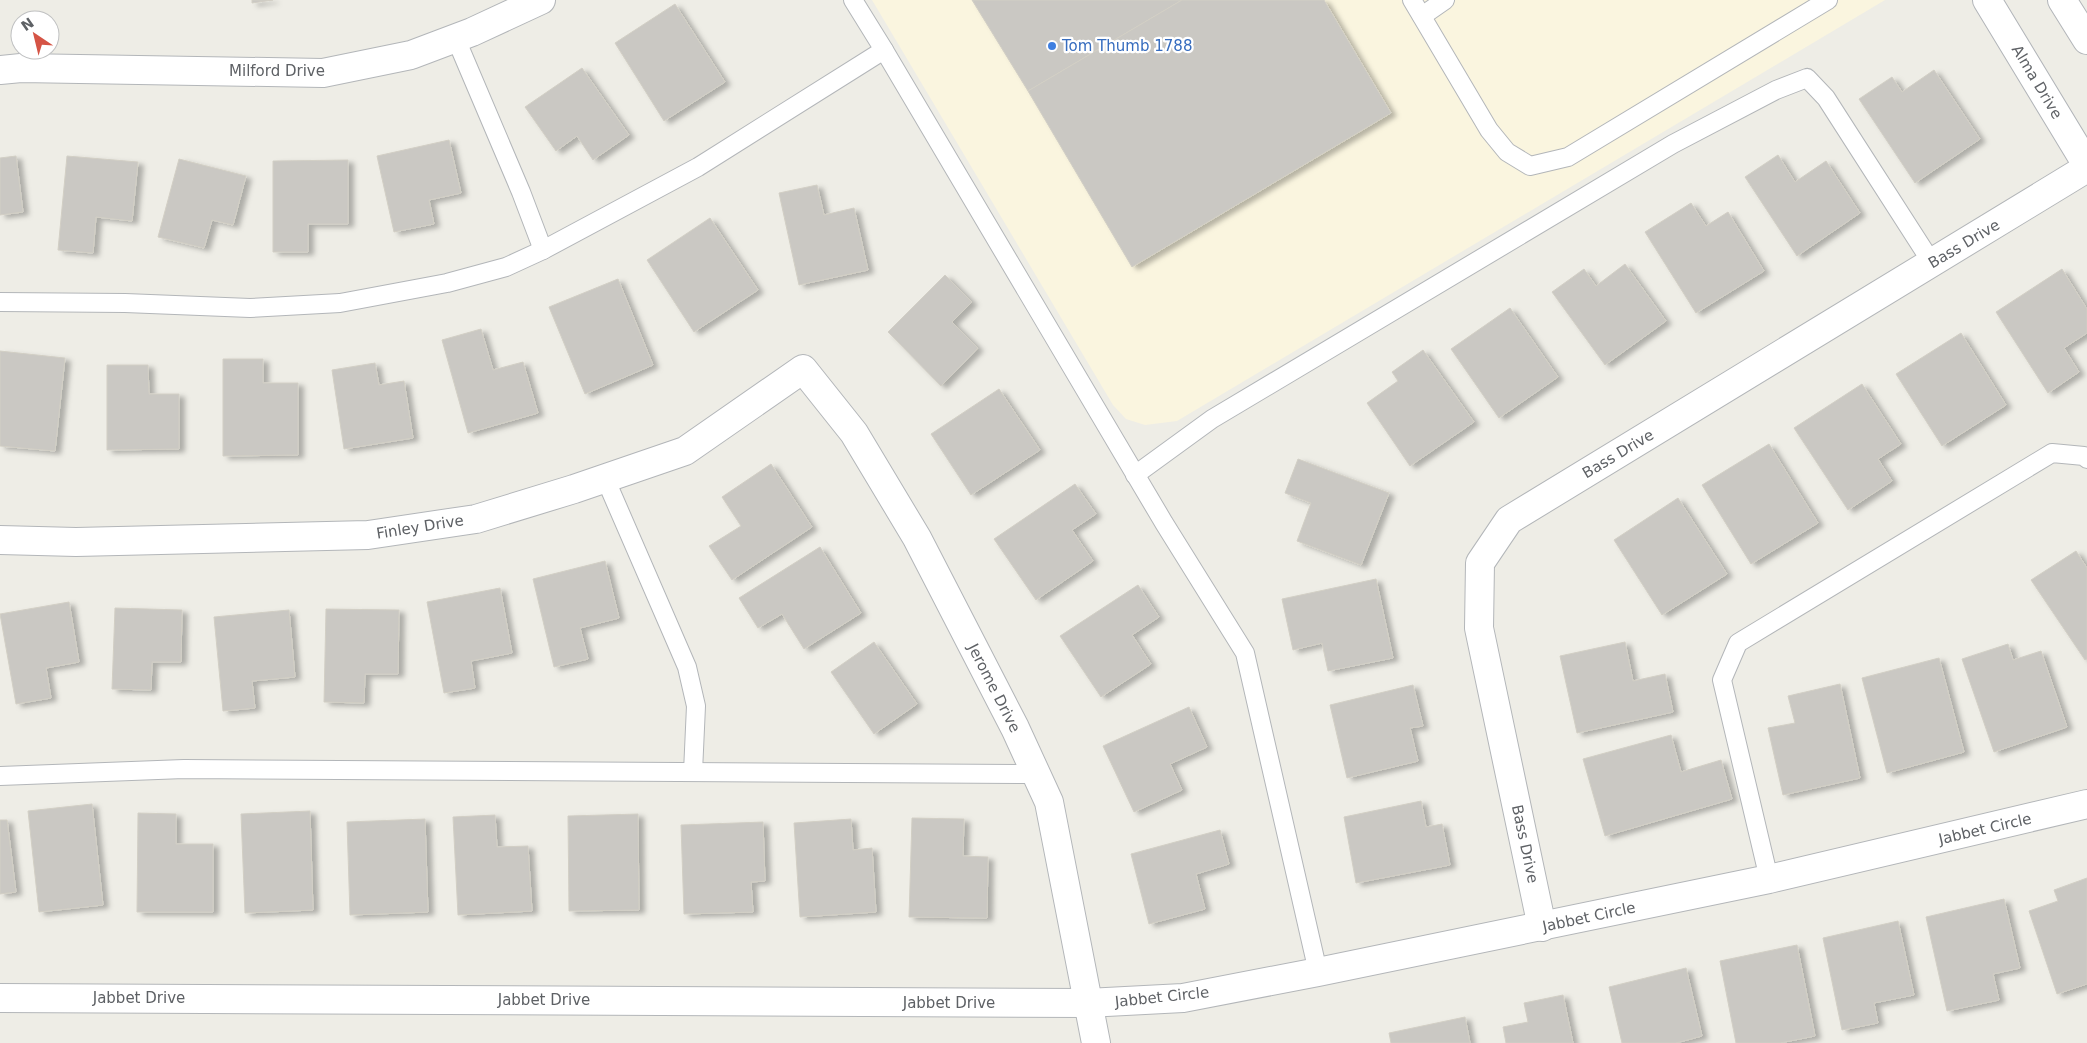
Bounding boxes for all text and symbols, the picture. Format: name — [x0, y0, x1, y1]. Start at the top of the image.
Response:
north arrow — [10, 10, 60, 60]
text: N — [18, 14, 37, 34]
place label: Tom Thumb 1788 — [1061, 37, 1192, 55]
marker: Tom Thumb 1788 — [1046, 40, 1058, 52]
street label: Alma Drive — [2008, 42, 2066, 122]
street label: Milford Drive — [229, 62, 325, 80]
street label: Bass Drive — [1925, 216, 2003, 272]
street label: Bass Drive — [1579, 426, 1657, 482]
street label: Finley Drive — [375, 511, 465, 543]
street label: Jerome Drive — [963, 640, 1024, 735]
street label: Bass Drive — [1508, 803, 1542, 885]
street label: Jabbet Circle — [1936, 810, 2033, 849]
street label: Jabbet Circle — [1540, 898, 1637, 936]
street label: Jabbet Circle — [1113, 983, 1210, 1011]
street label: Jabbet Drive — [92, 989, 185, 1007]
street label: Jabbet Drive — [497, 991, 590, 1009]
street label: Jabbet Drive — [902, 994, 995, 1012]

